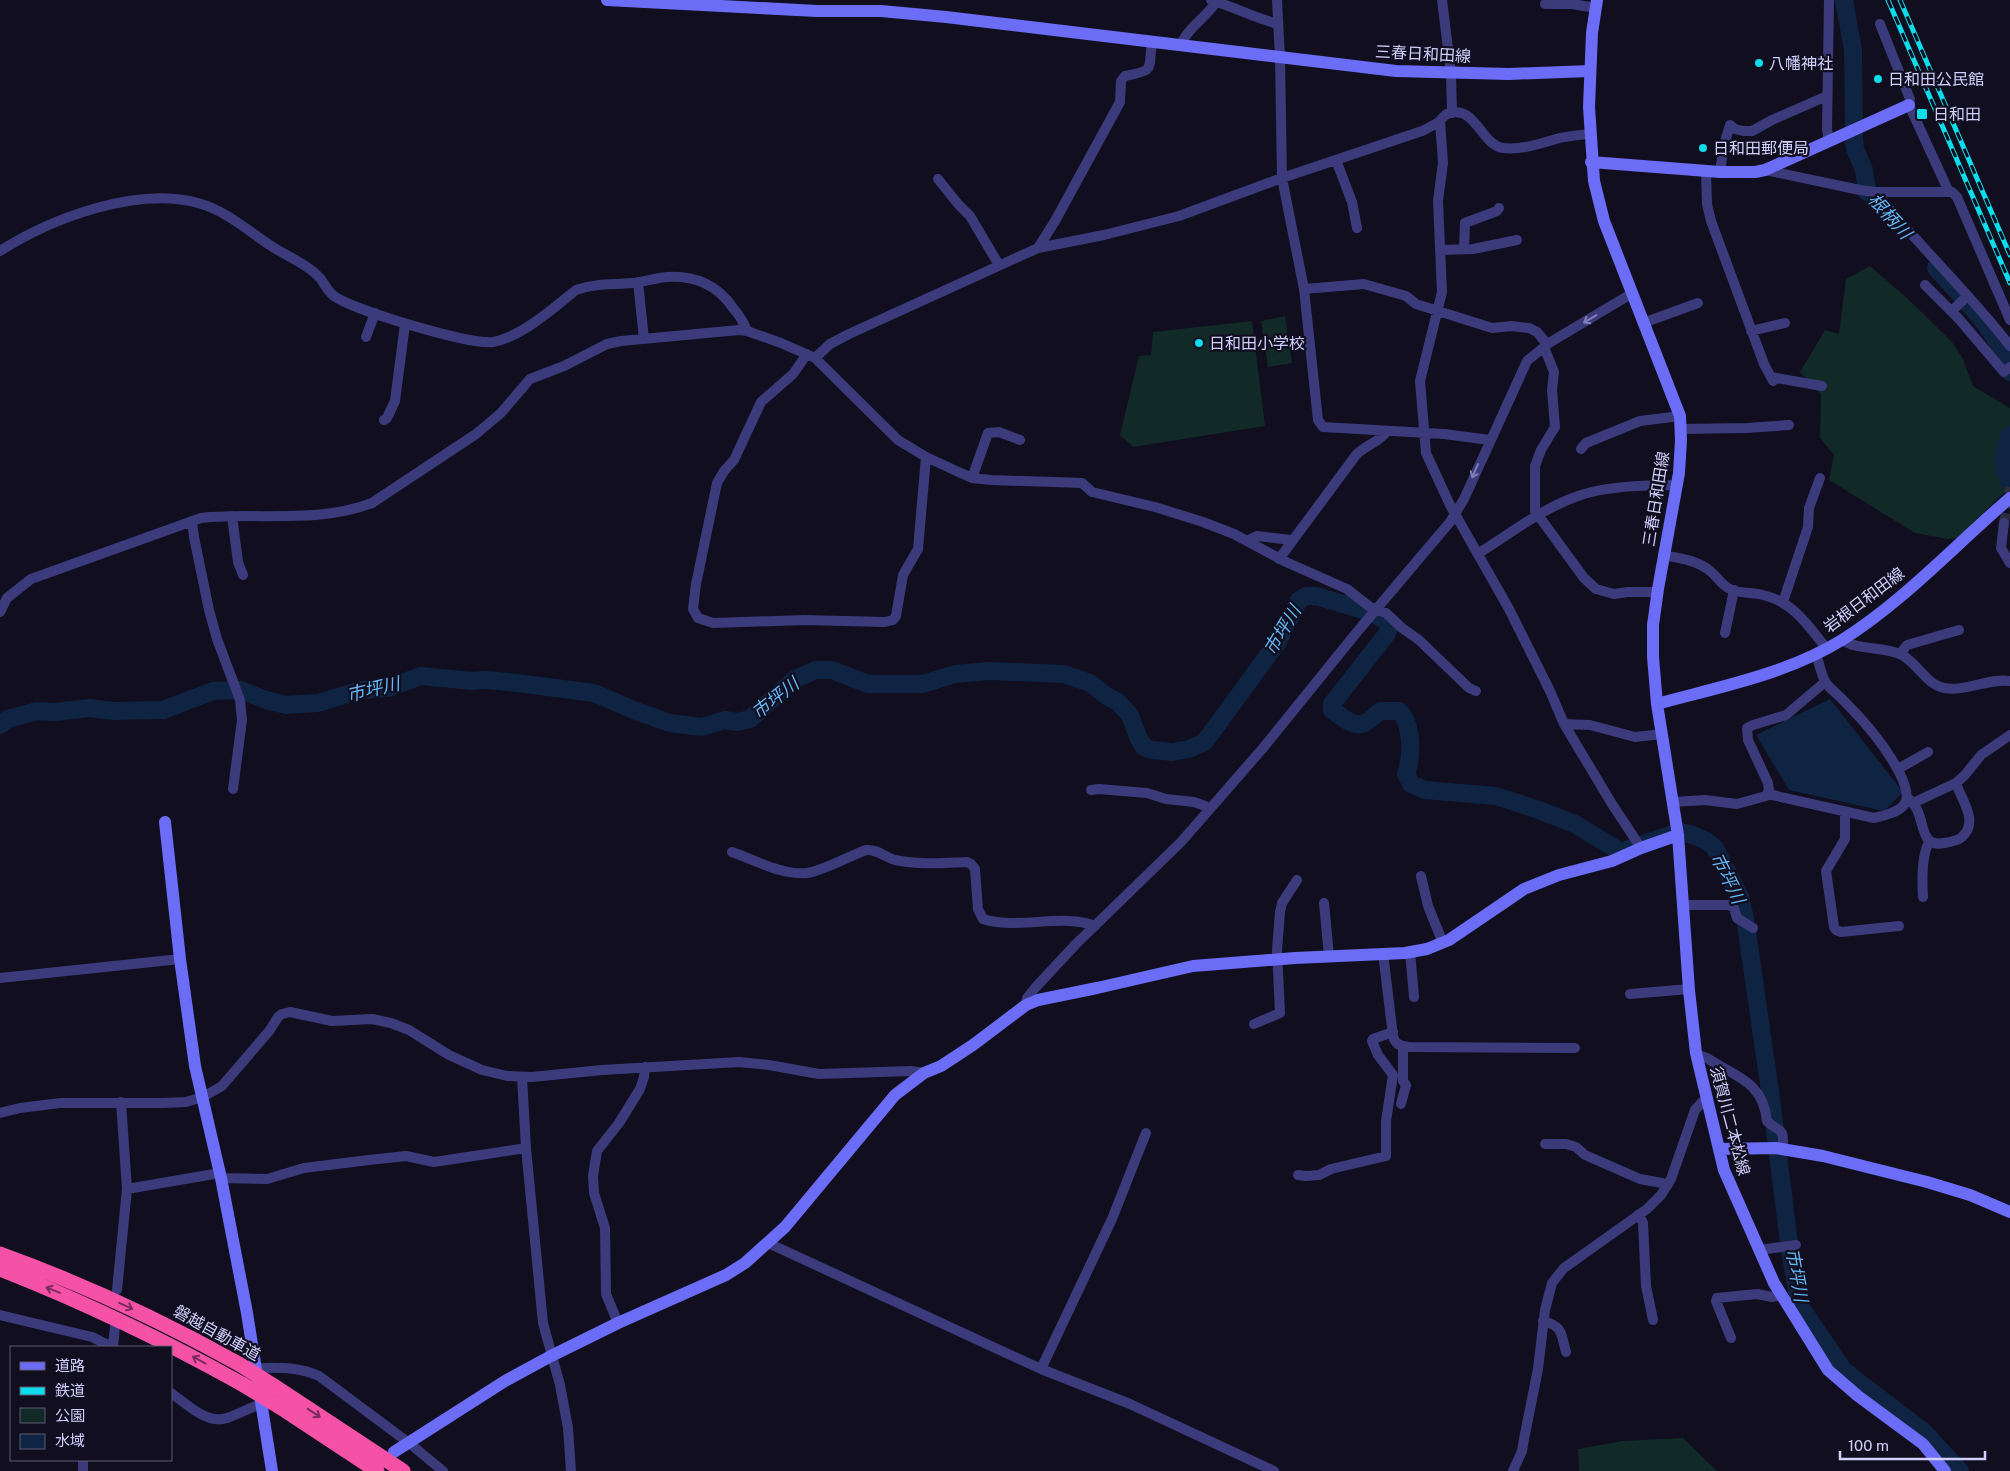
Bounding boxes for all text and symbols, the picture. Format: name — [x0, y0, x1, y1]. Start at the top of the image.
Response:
street label: 三春日和田線 — [1375, 42, 1471, 66]
place label: 八幡神社 — [1769, 54, 1833, 73]
marker: 八幡神社 — [1753, 57, 1765, 69]
place label: 日和田公民館 — [1888, 70, 1984, 89]
marker: 日和田公民館 — [1872, 73, 1884, 85]
place label: 日和田 — [1933, 105, 1981, 124]
marker: 日和田 — [1915, 107, 1929, 121]
place label: 日和田郵便局 — [1713, 139, 1809, 158]
marker: 日和田郵便局 — [1697, 142, 1709, 154]
water label: 根柄川 — [1864, 189, 1917, 245]
one-way arrow — [1583, 314, 1597, 324]
place label: 日和田小学校 — [1209, 334, 1305, 353]
marker: 日和田小学校 — [1193, 337, 1205, 349]
street label: 三春日和田線 — [1639, 450, 1673, 548]
one-way arrow — [1470, 463, 1480, 478]
street label: 岩根日和田線 — [1820, 564, 1908, 636]
water label: 市坪川 — [1259, 600, 1306, 659]
water label: 市坪川 — [344, 672, 404, 705]
water label: 市坪川 — [747, 672, 804, 723]
water label: 市坪川 — [1707, 849, 1750, 909]
street label: 須賀川二本松線 — [1706, 1064, 1754, 1178]
water label: 市坪川 — [1782, 1247, 1812, 1305]
one-way arrow — [46, 1284, 61, 1294]
one-way arrow — [118, 1301, 133, 1311]
street label: 磐越自動車道 — [170, 1301, 264, 1365]
legend — [10, 1346, 172, 1461]
one-way arrow — [192, 1355, 207, 1365]
text: 道路 — [55, 1357, 85, 1374]
text: 鉄道 — [55, 1382, 85, 1399]
text: 公園 — [55, 1407, 85, 1424]
one-way arrow — [307, 1408, 321, 1418]
scale bar — [1840, 1428, 1985, 1460]
text: 水域 — [55, 1432, 85, 1449]
text: 100 m — [1848, 1437, 1889, 1454]

